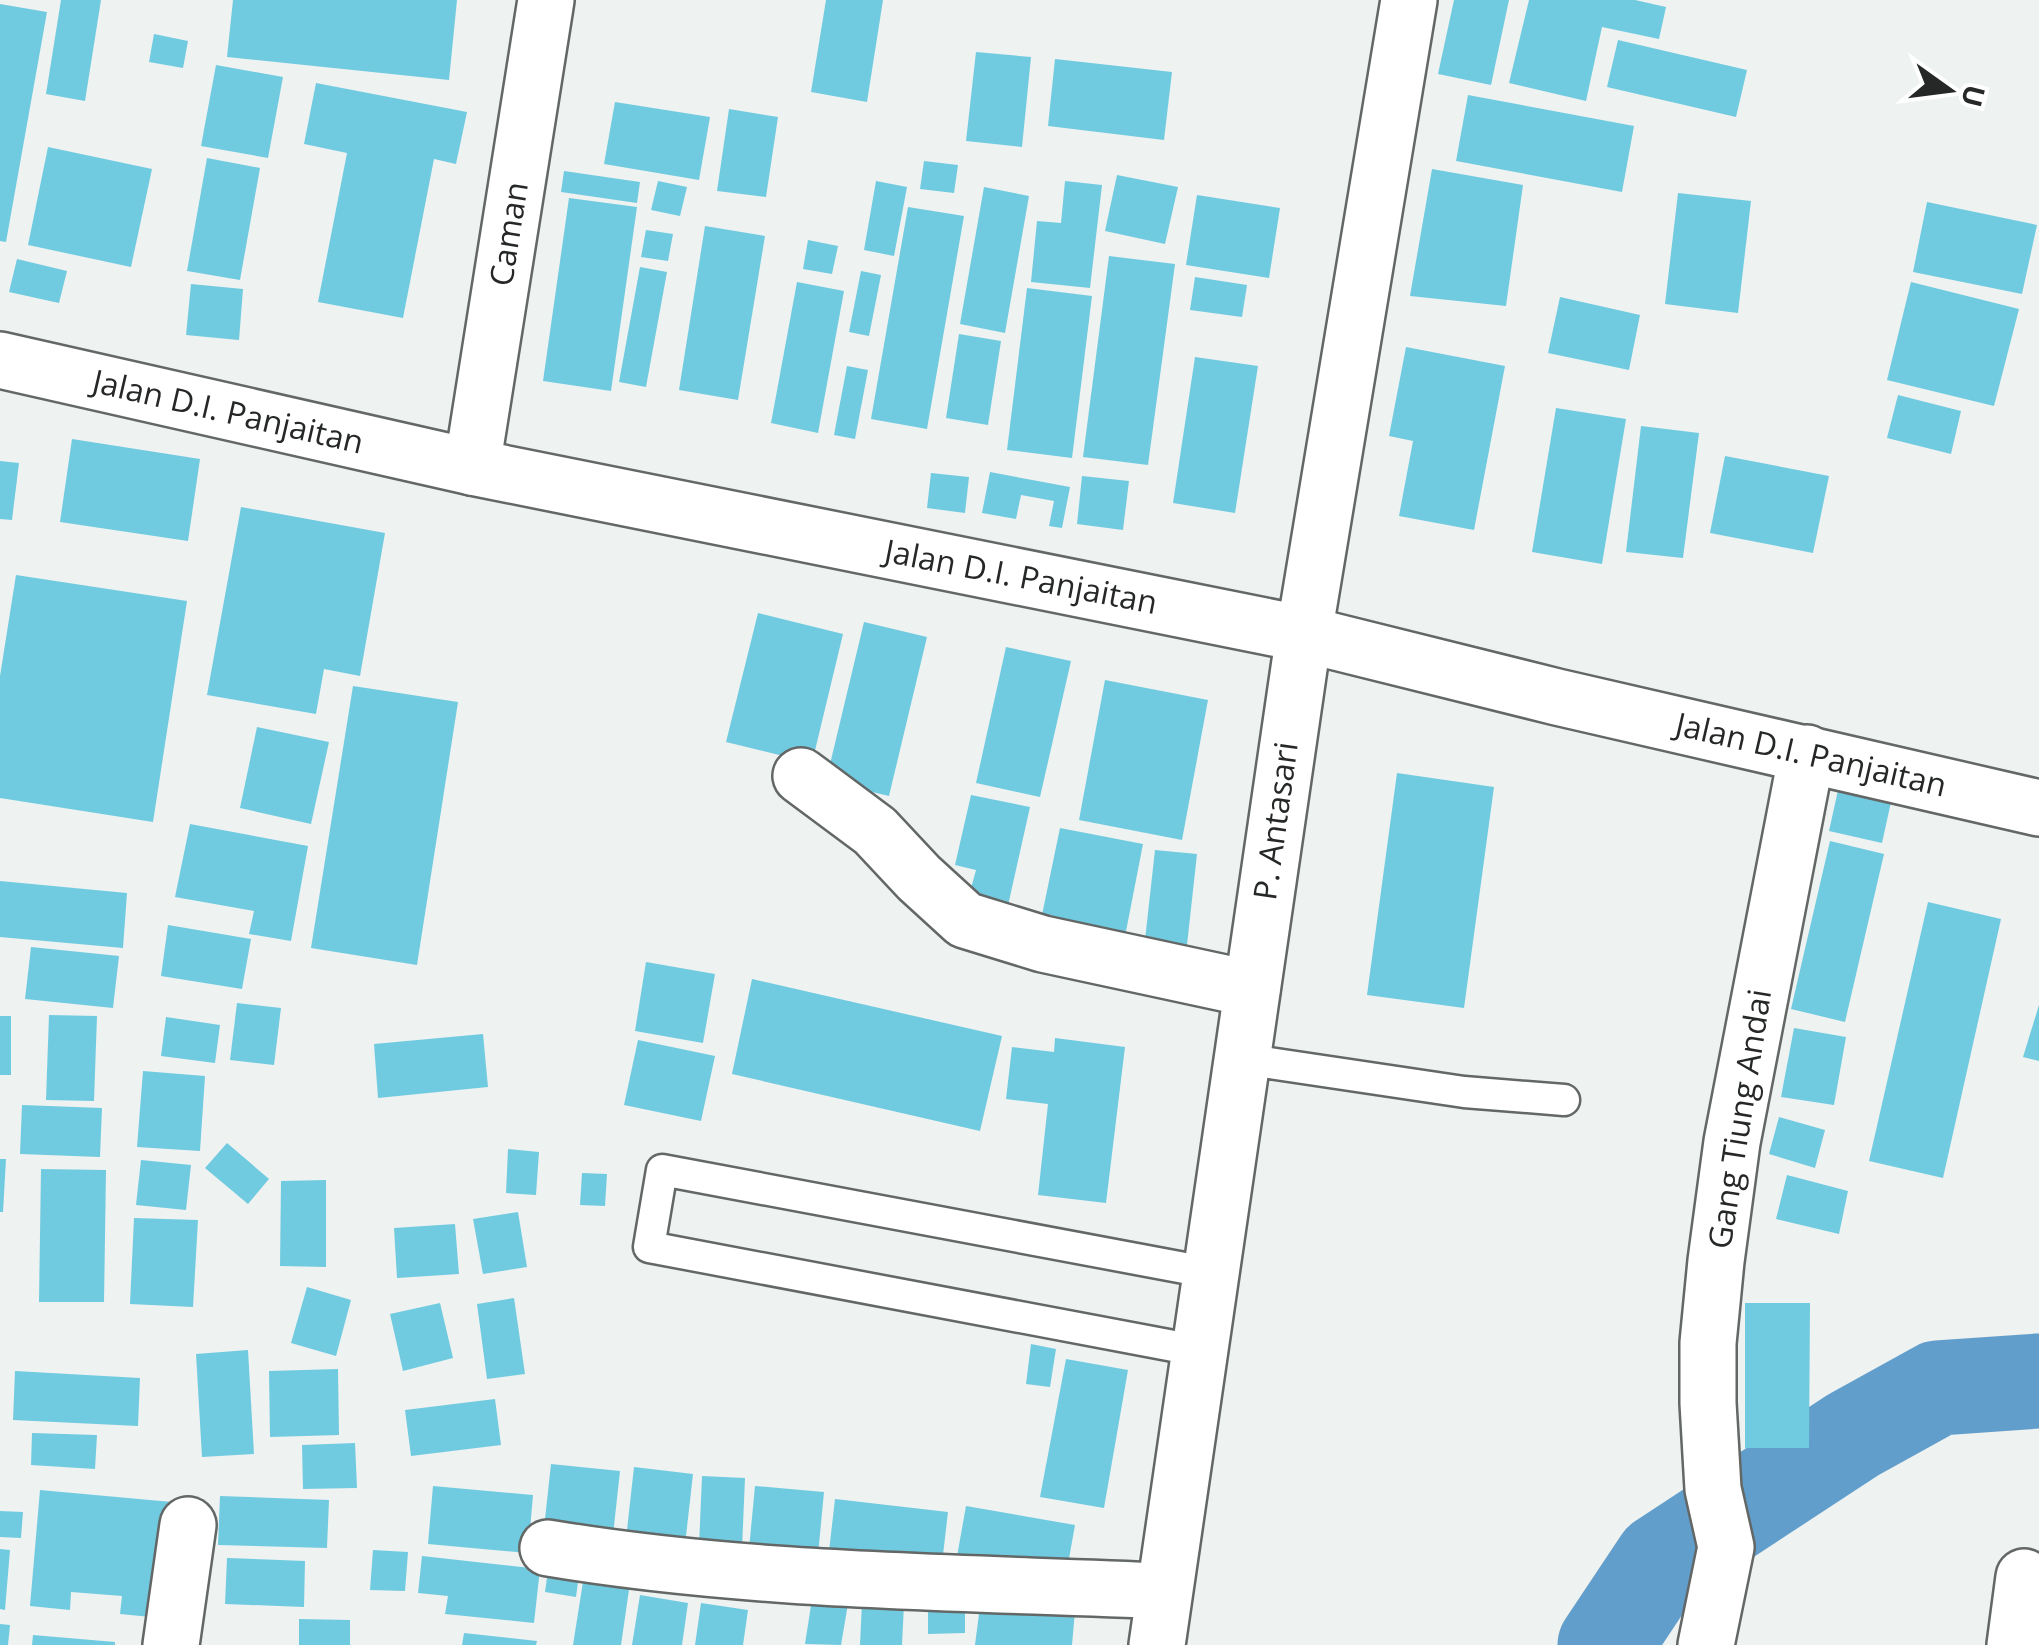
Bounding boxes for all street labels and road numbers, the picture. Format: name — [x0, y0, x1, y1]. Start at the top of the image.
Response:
street label: Caman — [478, 179, 537, 289]
street label: Jalan D.I. Panjaitan — [86, 358, 368, 463]
street label: Jalan D.I. Panjaitan — [878, 527, 1161, 623]
street label: Jalan D.I. Panjaitan — [1669, 701, 1951, 806]
street label: P. Antasari — [1242, 739, 1307, 903]
street label: Gang Tiung Andai — [1697, 986, 1780, 1252]

